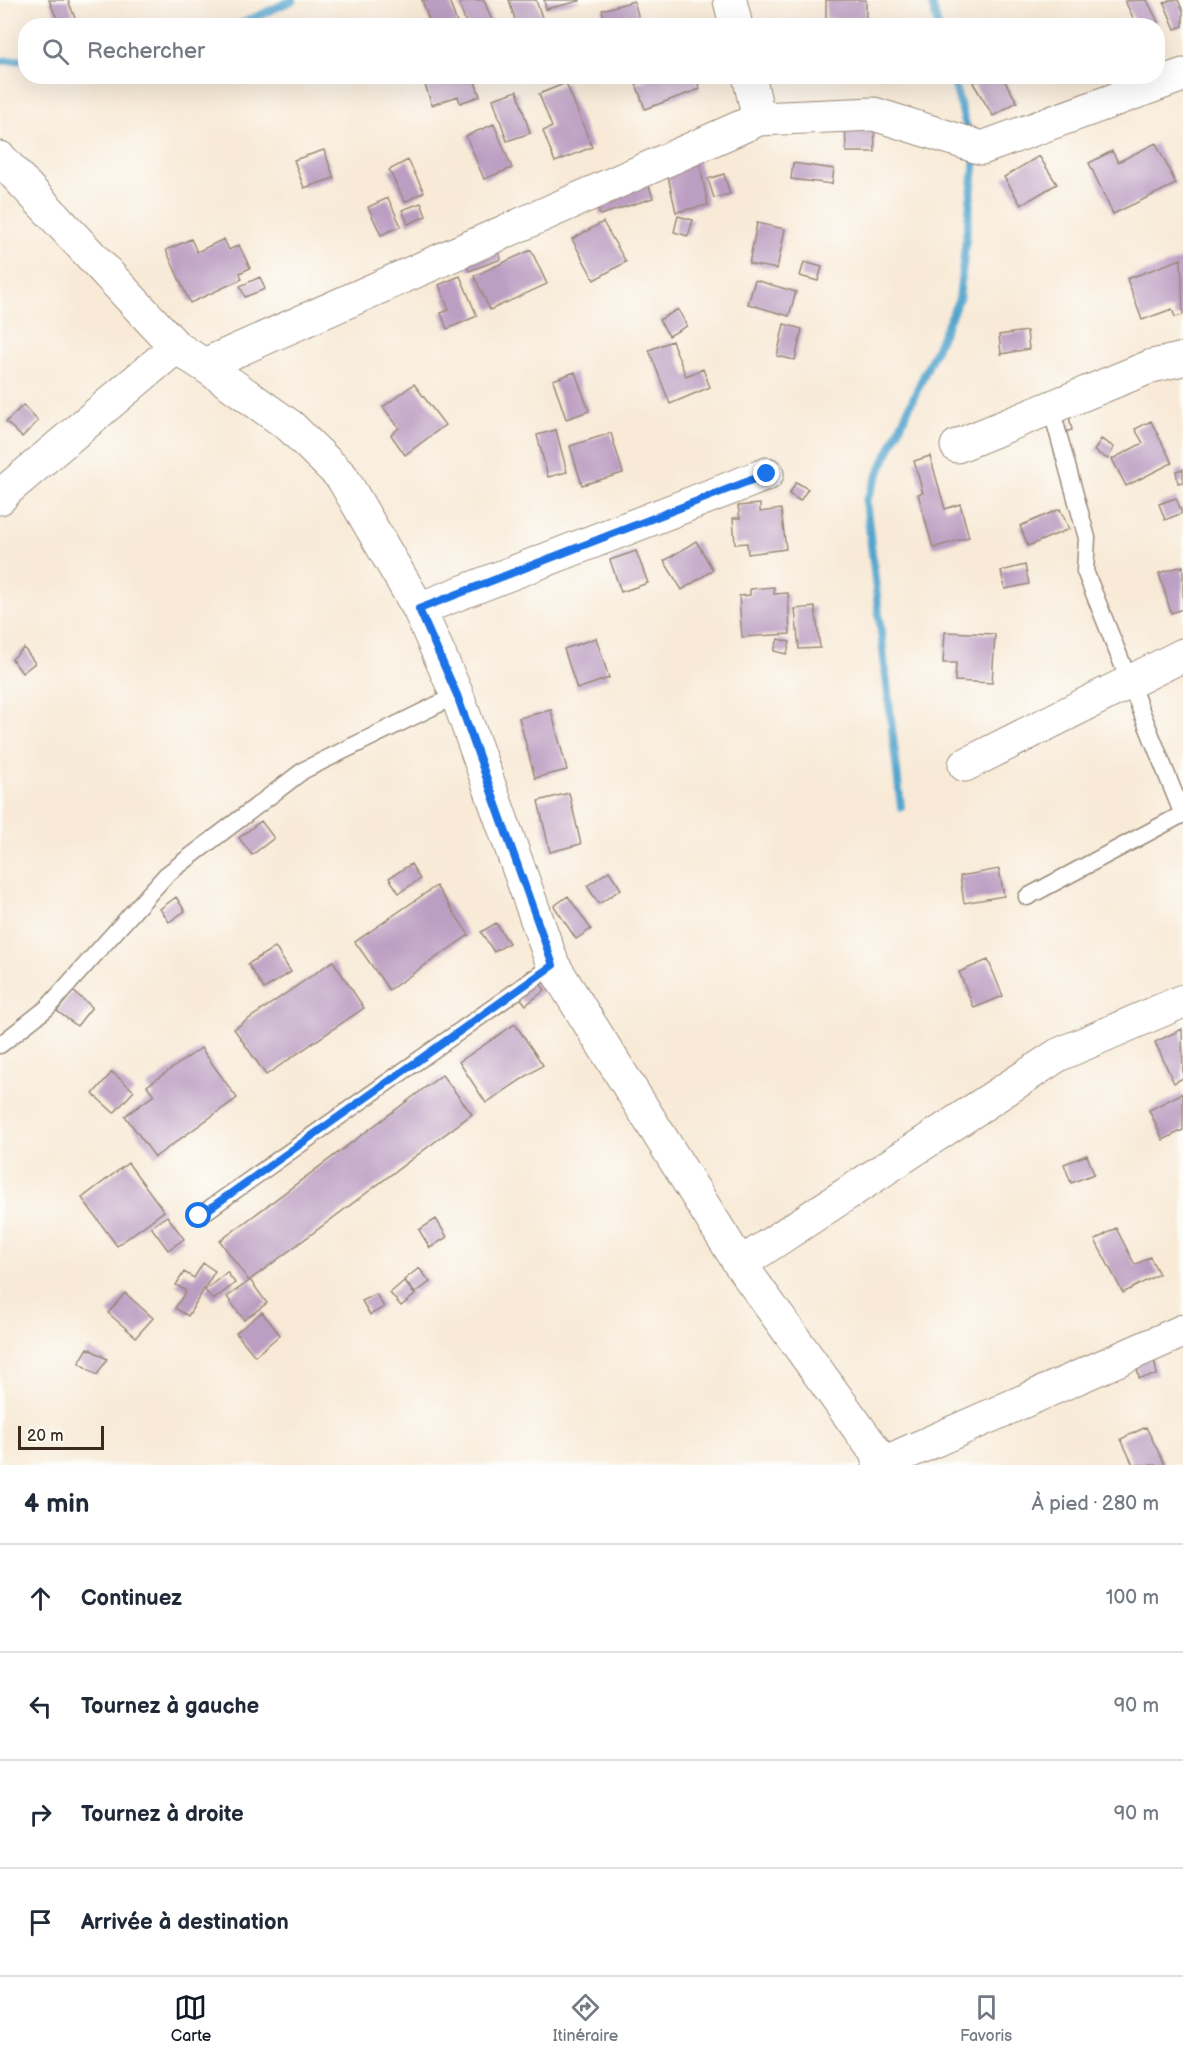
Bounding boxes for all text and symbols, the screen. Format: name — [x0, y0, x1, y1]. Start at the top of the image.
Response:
search box — [18, 18, 1165, 84]
icon: search — [39, 35, 72, 68]
text: Rechercher — [87, 38, 205, 65]
route end — [753, 460, 779, 486]
route start — [185, 1202, 211, 1228]
scale bar — [18, 1423, 104, 1450]
text: 20 m — [27, 1427, 63, 1446]
text: 4 min — [24, 1489, 89, 1520]
text: À pied · 280 m — [1032, 1492, 1159, 1516]
icon: ahead — [24, 1582, 57, 1615]
text: Continuez — [81, 1585, 182, 1612]
text: 100 m — [1106, 1586, 1159, 1610]
icon: left — [24, 1690, 57, 1723]
text: Tournez à gauche — [81, 1693, 259, 1720]
text: 90 m — [1114, 1694, 1159, 1718]
icon: right — [24, 1798, 57, 1831]
text: Tournez à droite — [81, 1801, 244, 1828]
text: 90 m — [1114, 1802, 1159, 1826]
icon: arrive — [24, 1906, 57, 1939]
text: Arrivée à destination — [81, 1909, 289, 1936]
tab: Carte — [171, 1991, 211, 2046]
tab: Itinéraire — [553, 1991, 618, 2046]
tab: Favoris — [960, 1991, 1012, 2046]

